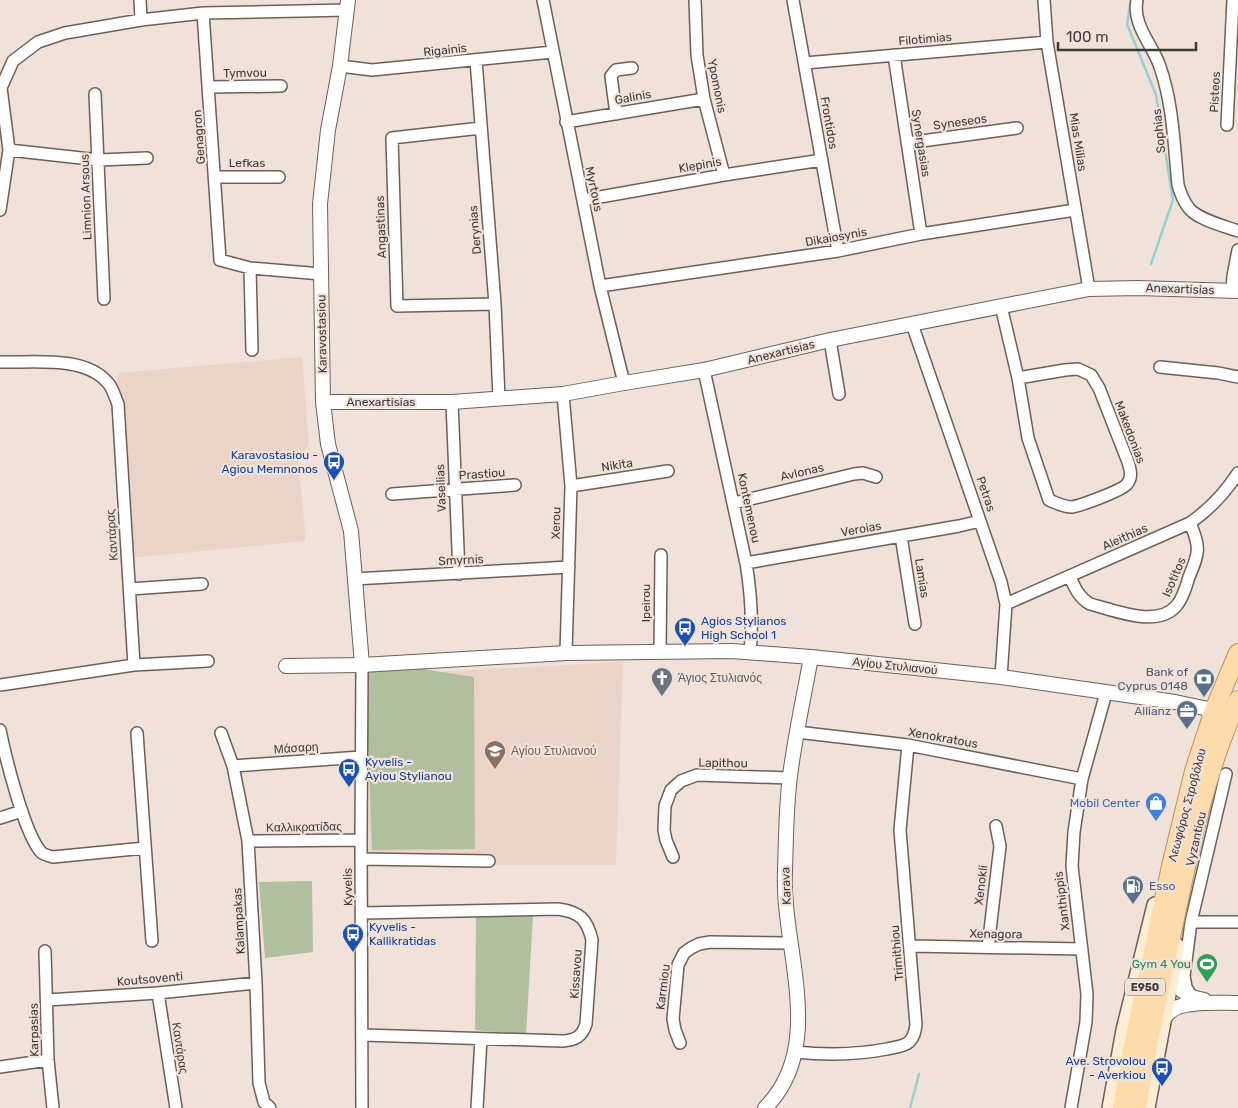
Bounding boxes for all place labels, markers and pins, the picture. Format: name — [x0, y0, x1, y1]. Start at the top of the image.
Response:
place label: Karavostasiou - Agiou Memnonos — [222, 448, 318, 476]
bus stop icon: Karavostasiou - Agiou Memnonos — [322, 450, 346, 481]
place label: Agios Stylianos High School 1 — [701, 614, 786, 642]
bus stop icon: Agios Stylianos High School 1 — [673, 616, 697, 647]
place label: Bank of Cyprus 0148 — [1118, 665, 1188, 693]
church icon: Άγιος Στυλιανός — [650, 666, 674, 697]
bank icon: Bank of Cyprus 0148 — [1192, 667, 1216, 698]
place label: Άγιος Στυλιανός — [678, 671, 762, 685]
office icon: Allianz — [1175, 699, 1199, 730]
place label: Allianz — [1134, 704, 1171, 718]
school or university icon: Αγίου Στυλιανού — [483, 739, 507, 770]
place label: Αγίου Στυλιανού — [511, 744, 597, 758]
place label: Kyvelis - Ayiou Stylianou — [365, 755, 452, 783]
bus stop icon: Kyvelis - Ayiou Stylianou — [337, 757, 361, 788]
shop icon: Mobil Center — [1144, 791, 1168, 822]
place label: Mobil Center — [1070, 796, 1140, 810]
fuel station icon: Esso — [1121, 874, 1145, 905]
place label: Esso — [1149, 879, 1176, 893]
place label: Kyvelis - Kallikratidas — [369, 920, 436, 948]
bus stop icon: Kyvelis - Kallikratidas — [341, 922, 365, 953]
sports icon: Gym 4 You — [1195, 952, 1219, 983]
place label: Gym 4 You — [1132, 957, 1191, 971]
place label: Ave. Strovolou - Averkiou — [1066, 1054, 1146, 1082]
bus stop icon: Ave. Strovolou - Averkiou — [1150, 1056, 1174, 1087]

